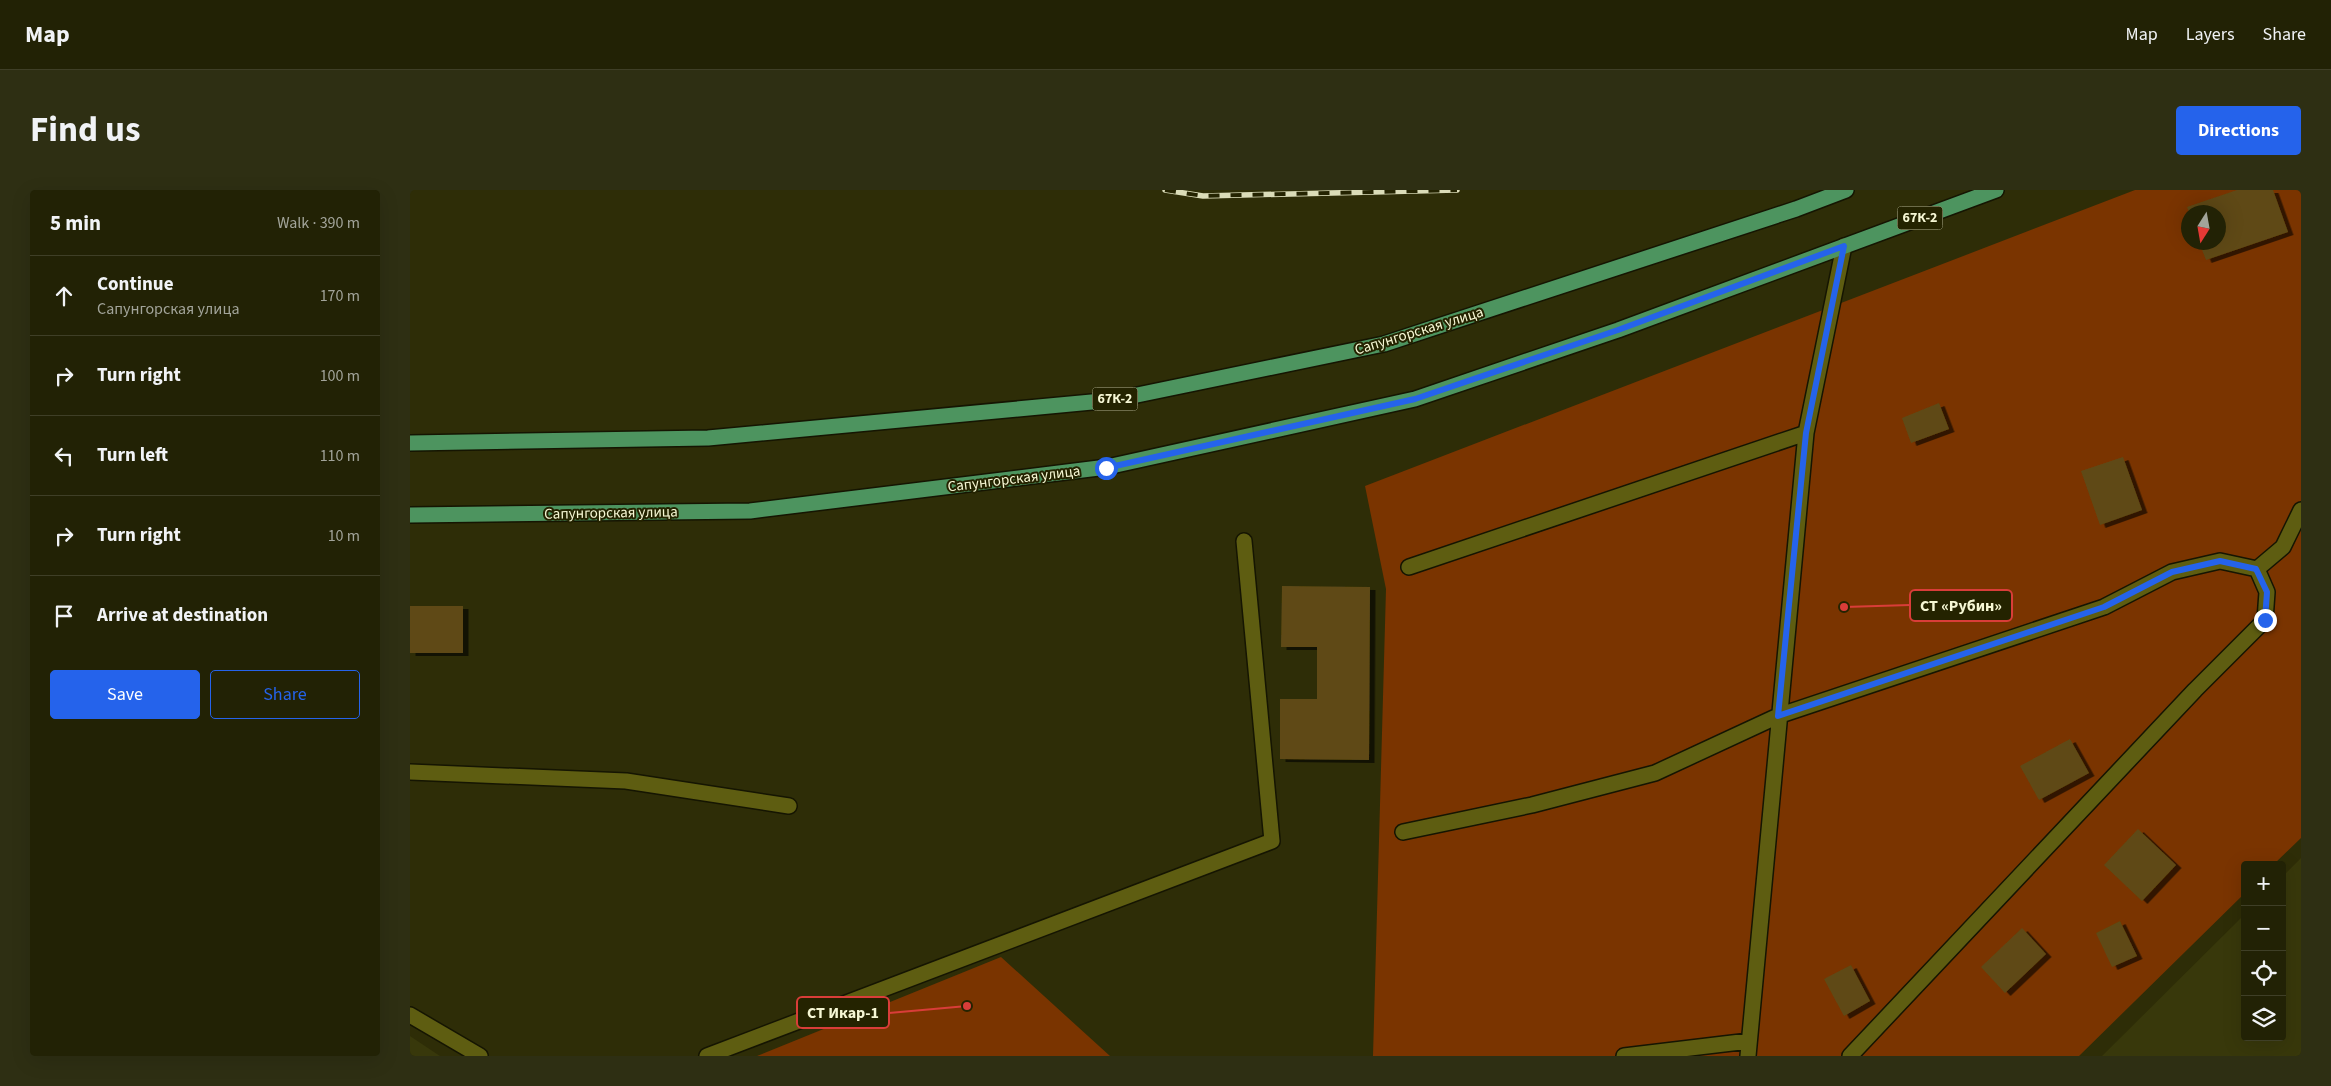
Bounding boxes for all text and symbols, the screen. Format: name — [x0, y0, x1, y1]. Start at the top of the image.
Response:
text: Map — [25, 17, 70, 52]
text: Map — [2126, 22, 2158, 47]
text: Layers — [2186, 22, 2235, 47]
text: Share — [2263, 22, 2306, 47]
text: Find us — [30, 105, 140, 155]
button: Directions — [2176, 106, 2301, 155]
north arrow — [2181, 205, 2226, 250]
road number: 67К-2 — [1898, 206, 1942, 230]
text: 5 min — [50, 208, 101, 238]
text: Walk · 390 m — [277, 212, 360, 234]
text: Continue — [97, 271, 174, 298]
icon: ahead — [50, 282, 78, 310]
text: 170 m — [320, 285, 360, 307]
text: Сапунгорская улица — [97, 298, 239, 320]
street label: Сапунгорская улица — [1352, 301, 1486, 361]
icon: right — [50, 362, 78, 390]
text: Turn right — [97, 362, 181, 389]
text: 100 m — [320, 365, 360, 387]
road number: 67К-2 — [1092, 388, 1138, 410]
icon: left — [50, 442, 78, 470]
text: Turn left — [97, 442, 168, 469]
text: 110 m — [320, 445, 360, 467]
route start — [1095, 457, 1118, 480]
street label: Сапунгорская улица — [946, 460, 1082, 498]
street label: Сапунгорская улица — [544, 501, 678, 525]
icon: right — [50, 522, 78, 550]
text: Turn right — [97, 522, 181, 549]
text: 10 m — [328, 525, 360, 547]
callout: СТ «Рубин» — [1910, 590, 2012, 621]
text: СТ «Рубин» — [1920, 595, 2002, 617]
icon: arrive — [50, 602, 78, 630]
text: Arrive at destination — [97, 602, 268, 629]
route end — [2254, 609, 2277, 632]
button: Save — [50, 670, 200, 719]
button: Share — [210, 670, 360, 719]
map controls — [2241, 861, 2286, 1041]
button: + — [2241, 861, 2286, 906]
button: − — [2241, 906, 2286, 951]
button: locate — [2241, 951, 2286, 996]
button: layers — [2241, 996, 2286, 1041]
callout: СТ Икар-1 — [797, 997, 889, 1028]
text: СТ Икар-1 — [807, 1002, 879, 1024]

